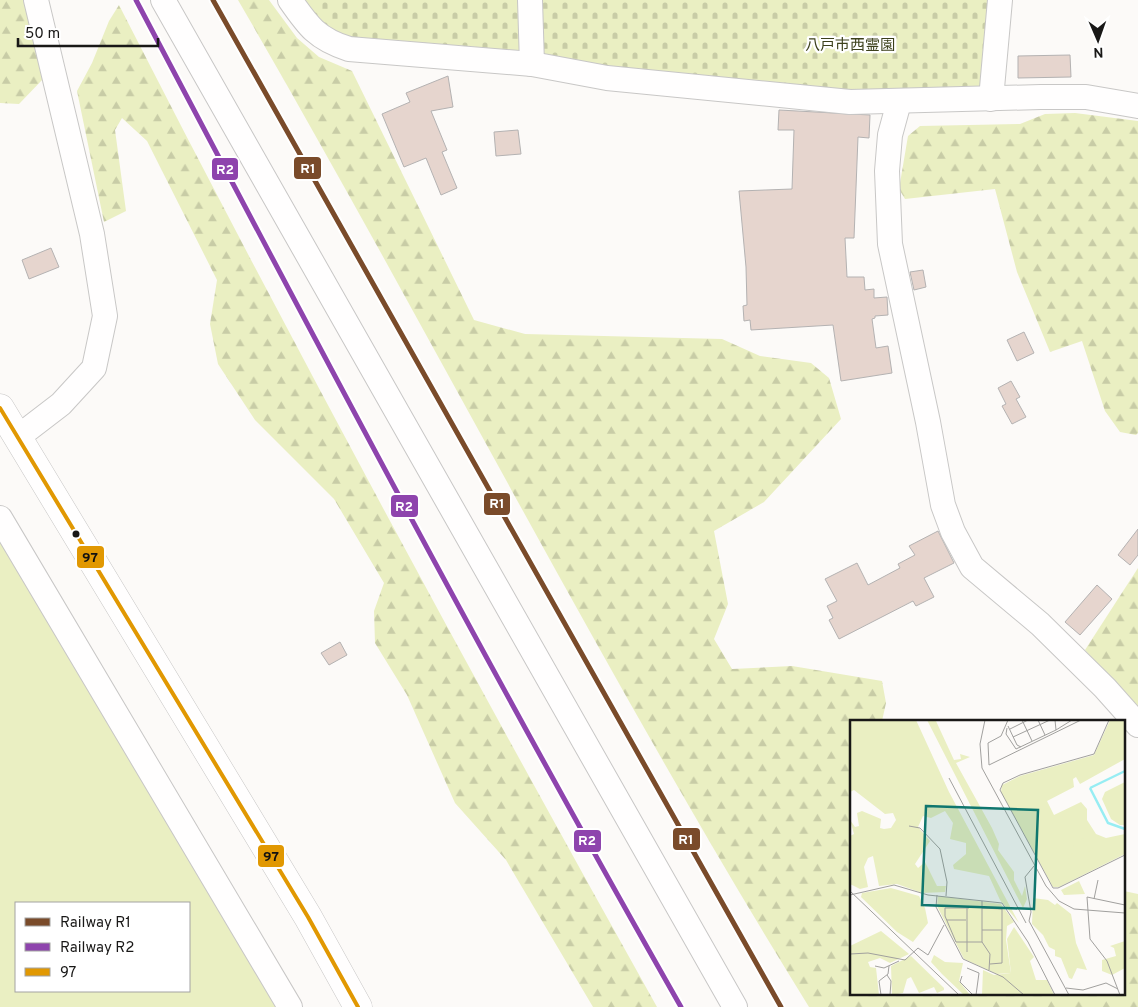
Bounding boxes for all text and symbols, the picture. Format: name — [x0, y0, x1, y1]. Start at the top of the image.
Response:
scale bar — [18, 15, 158, 47]
north arrow — [1073, 15, 1123, 65]
text: 50 m — [25, 25, 60, 44]
park label: 八戸市西霊園 — [805, 37, 895, 56]
text: N — [1093, 43, 1104, 60]
line badge: R1 — [293, 156, 322, 180]
line badge: R2 — [211, 157, 239, 181]
text: R1 — [300, 161, 316, 178]
text: R2 — [216, 162, 234, 179]
line badge: R1 — [483, 492, 511, 516]
line badge: R2 — [390, 494, 419, 518]
text: R1 — [489, 496, 505, 513]
text: R2 — [395, 499, 413, 516]
unlabelled marker — [71, 529, 81, 539]
line badge: 97 — [76, 545, 105, 569]
text: 97 — [82, 550, 98, 567]
inset map — [850, 720, 1126, 994]
line badge: R1 — [672, 827, 701, 851]
line badge: R2 — [573, 829, 602, 853]
text: R1 — [678, 832, 694, 849]
text: R2 — [578, 833, 596, 850]
line badge: 97 — [257, 844, 285, 868]
text: 97 — [263, 849, 279, 866]
legend — [15, 902, 190, 992]
text: Railway R1 — [60, 914, 131, 933]
text: Railway R2 — [60, 939, 134, 958]
text: 97 — [60, 964, 77, 983]

